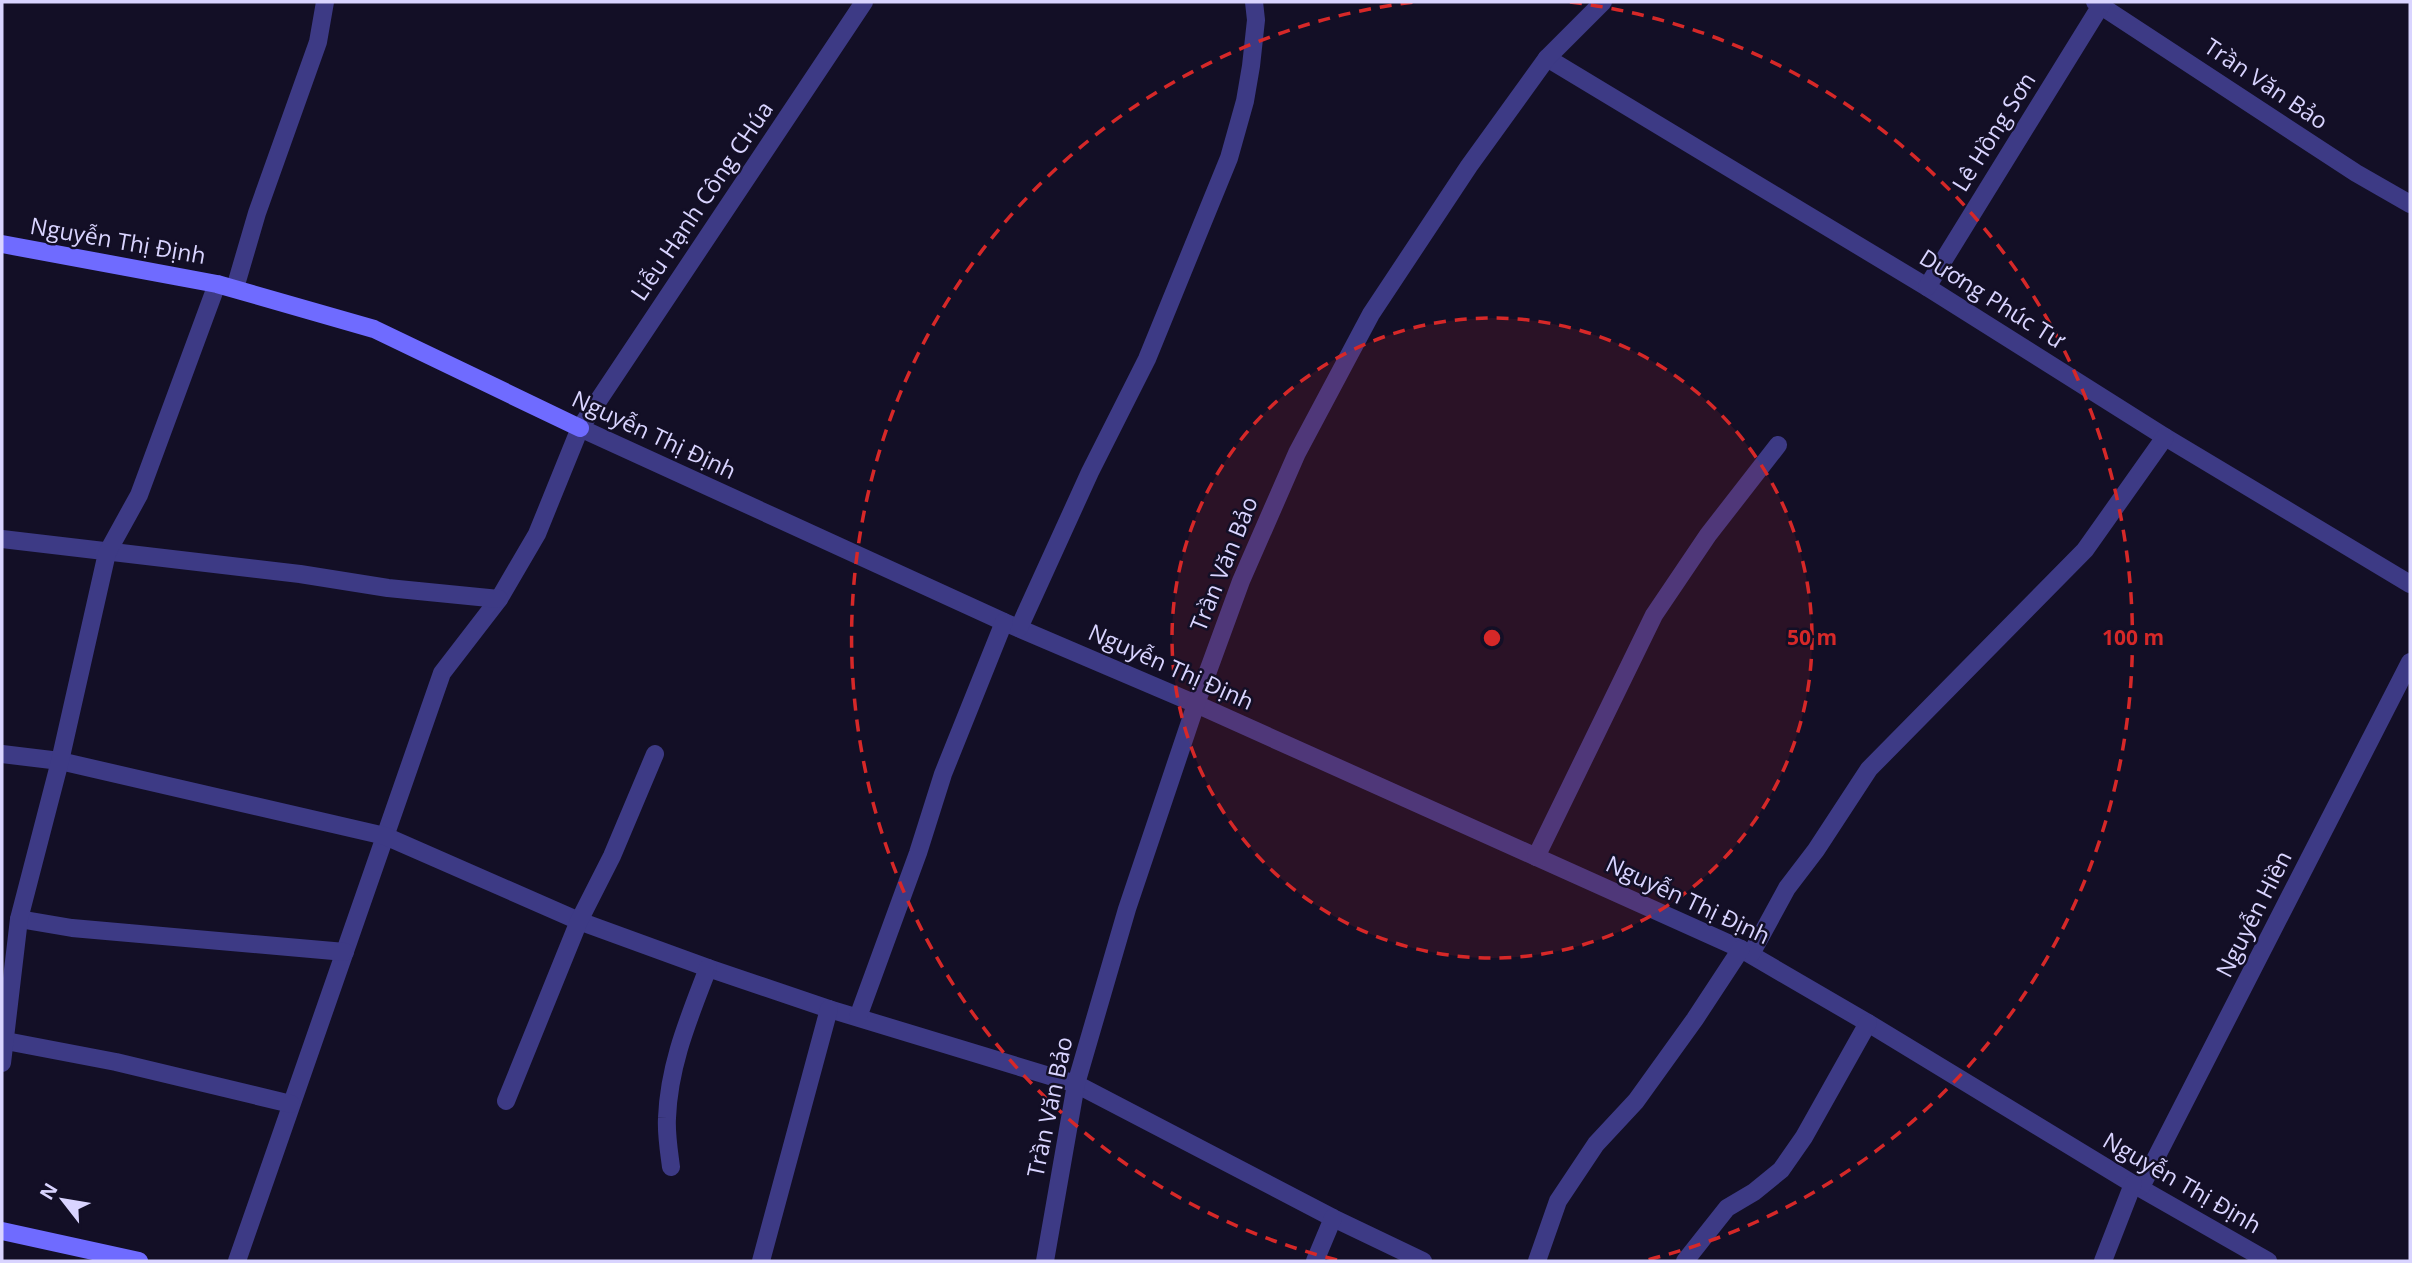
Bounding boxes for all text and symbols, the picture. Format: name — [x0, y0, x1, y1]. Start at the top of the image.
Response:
street label: Trần Văn Bảo — [2198, 30, 2335, 136]
street label: Lê Hồng Sơn — [1944, 66, 2042, 197]
street label: Liễu Hạnh Công CHúa — [622, 95, 780, 306]
street label: Nguyễn Thị Định — [28, 209, 208, 271]
street label: Dương Phúc Tư — [1914, 241, 2072, 356]
street label: Nguyễn Thị Định — [567, 382, 742, 486]
street label: Trần Văn Bảo — [1181, 491, 1265, 636]
street label: Nguyễn Thị Định — [1084, 615, 1259, 717]
text: 50 m — [1787, 623, 1837, 651]
text: 100 m — [2102, 623, 2164, 651]
centre of rings — [1480, 626, 1504, 650]
street label: Nguyễn Hiền — [2207, 845, 2299, 982]
street label: Nguyễn Thị Định — [1601, 847, 1776, 951]
street label: Trần Văn Bảo — [1019, 1034, 1080, 1180]
street label: Nguyễn Thị Định — [2098, 1124, 2267, 1240]
north arrow — [28, 1165, 98, 1235]
text: N — [33, 1178, 64, 1205]

